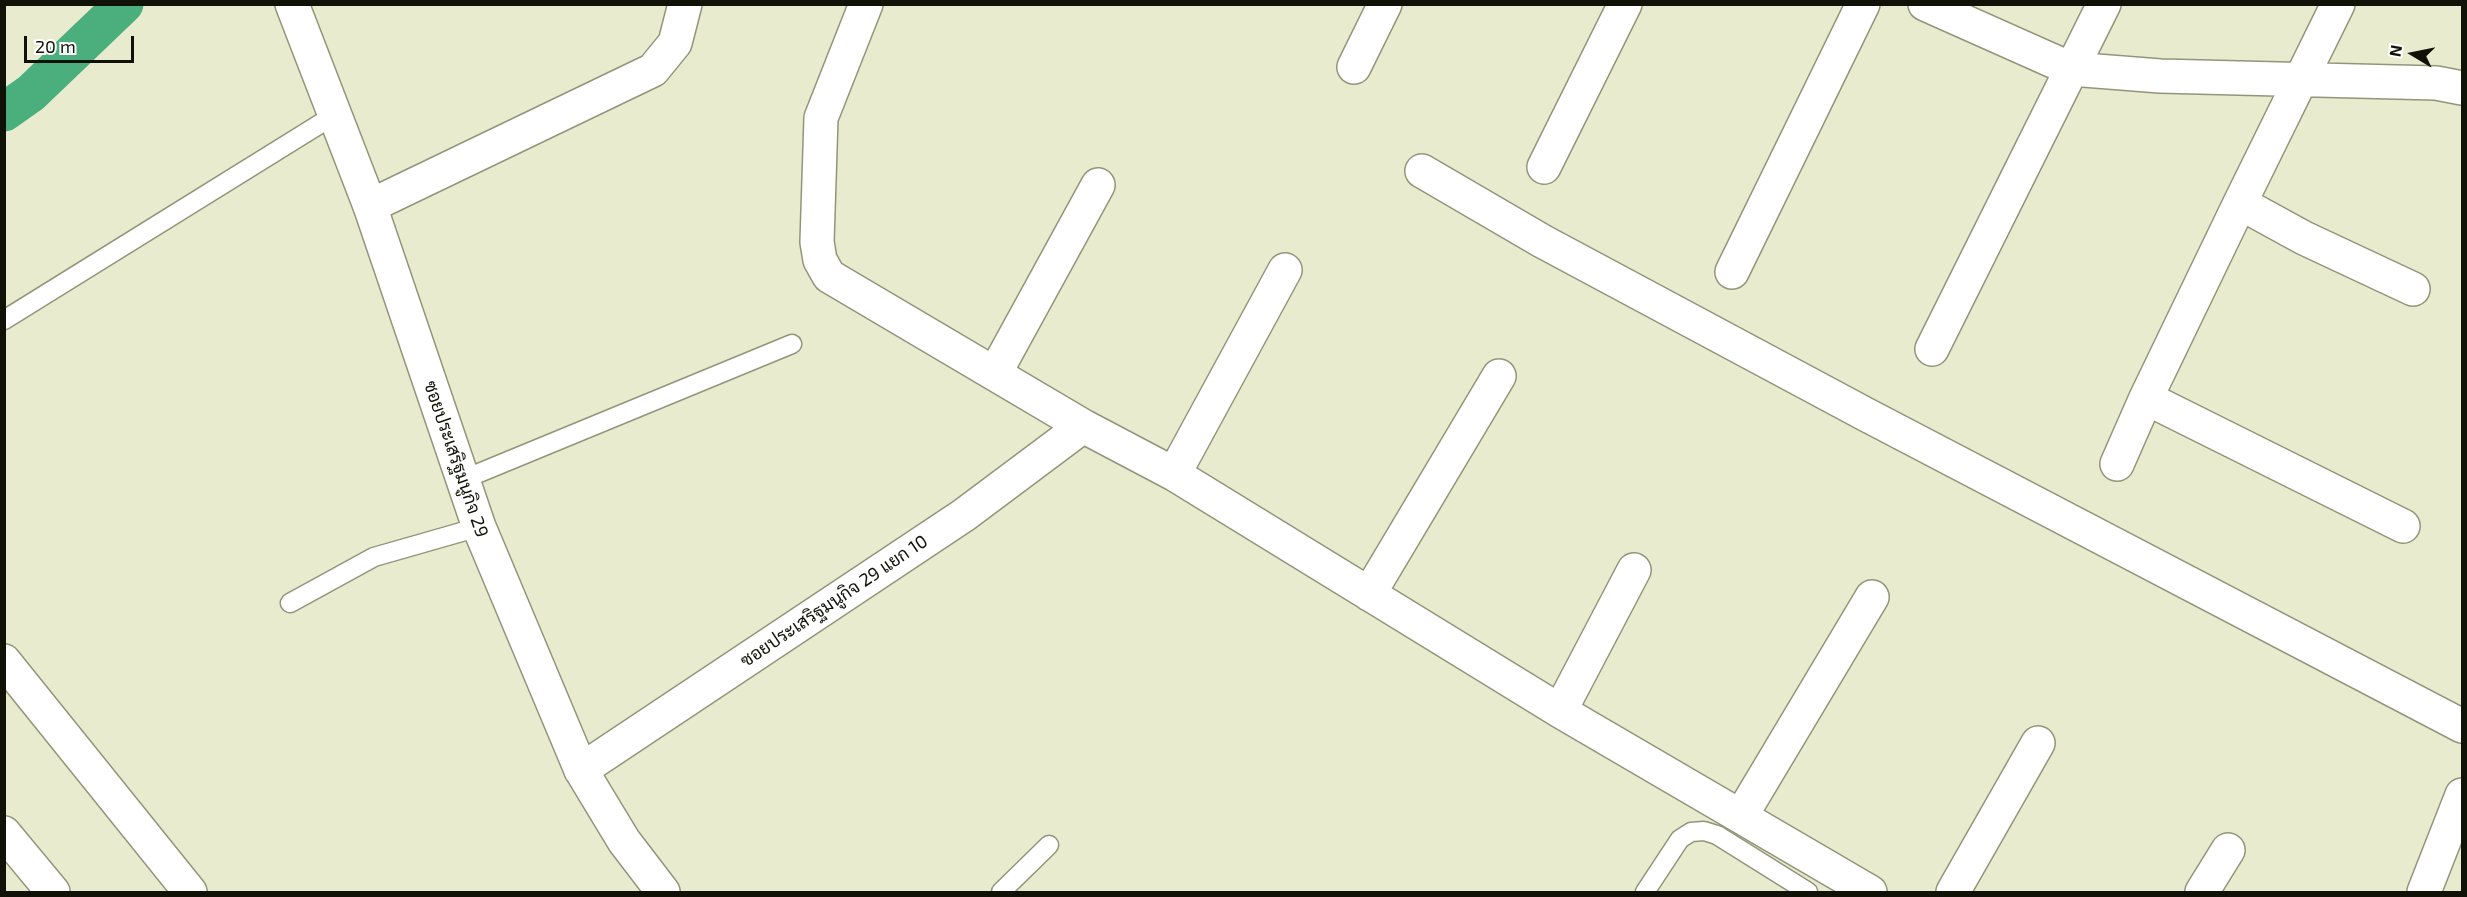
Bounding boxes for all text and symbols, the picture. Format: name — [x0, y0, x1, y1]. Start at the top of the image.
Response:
scale bar — [27, 24, 136, 62]
north arrow — [2383, 24, 2443, 84]
text: 20 m — [35, 35, 76, 57]
text: N — [2384, 43, 2405, 58]
street label: ซอยประเสริฐมนูกิจ 29 — [419, 378, 493, 540]
street label: ซอยประเสริฐมนูกิจ 29 แยก 10 — [736, 530, 932, 672]

